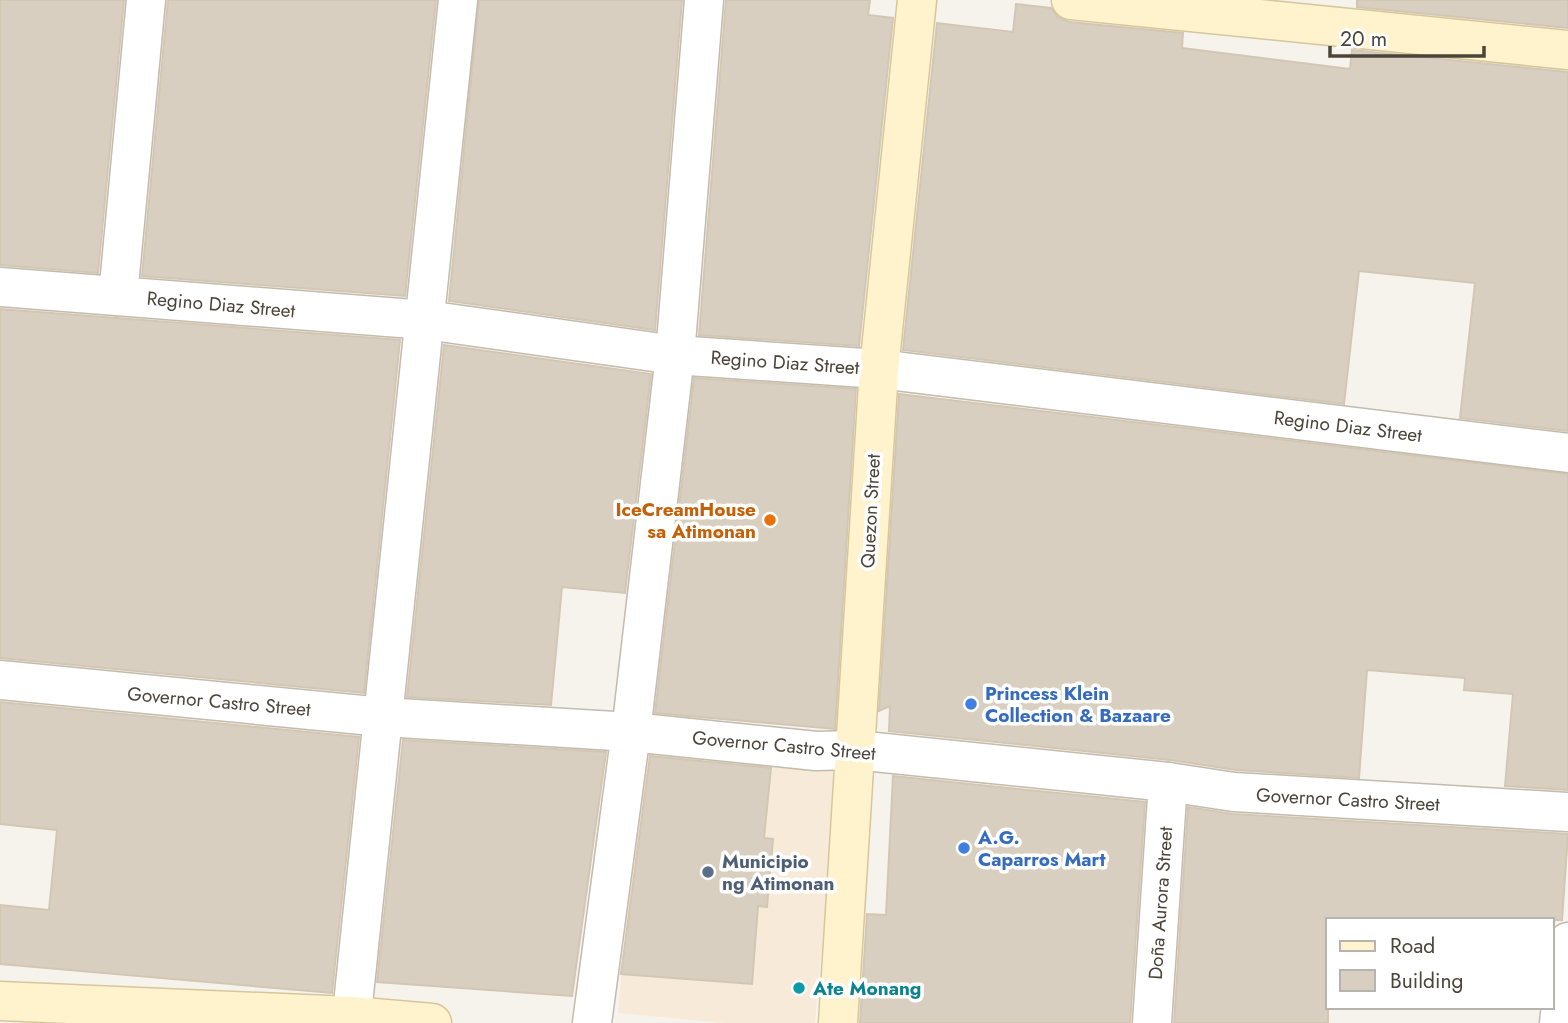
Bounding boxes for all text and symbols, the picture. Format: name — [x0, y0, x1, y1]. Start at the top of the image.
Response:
scale bar — [1330, 14, 1484, 58]
text: 20 m — [1340, 24, 1387, 54]
street label: Regino Diaz Street — [146, 285, 297, 324]
street label: Regino Diaz Street — [710, 344, 861, 381]
street label: Regino Diaz Street — [1272, 404, 1424, 449]
street label: Quezon Street — [854, 453, 887, 569]
place label: IceCreamHouse sa Atimonan — [615, 496, 756, 545]
marker: IceCreamHouse sa Atimonan — [762, 512, 778, 528]
street label: Governor Castro Street — [126, 680, 312, 723]
place label: Princess Klein Collection & Bazaare — [985, 680, 1171, 729]
marker: Princess Klein Collection & Bazaare — [963, 696, 979, 712]
street label: Governor Castro Street — [691, 724, 877, 767]
street label: Governor Castro Street — [1256, 781, 1441, 818]
place label: A.G. Caparros Mart — [977, 824, 1105, 873]
street label: Doña Aurora Street — [1142, 825, 1179, 981]
marker: A.G. Caparros Mart — [956, 840, 972, 856]
place label: Municipio ng Atimonan — [722, 848, 834, 897]
marker: Municipio ng Atimonan — [700, 864, 716, 880]
legend — [1326, 918, 1554, 1009]
text: Road — [1390, 931, 1435, 961]
text: Building — [1390, 966, 1463, 996]
place label: Ate Monang — [812, 975, 921, 1002]
marker: Ate Monang — [791, 980, 807, 996]

